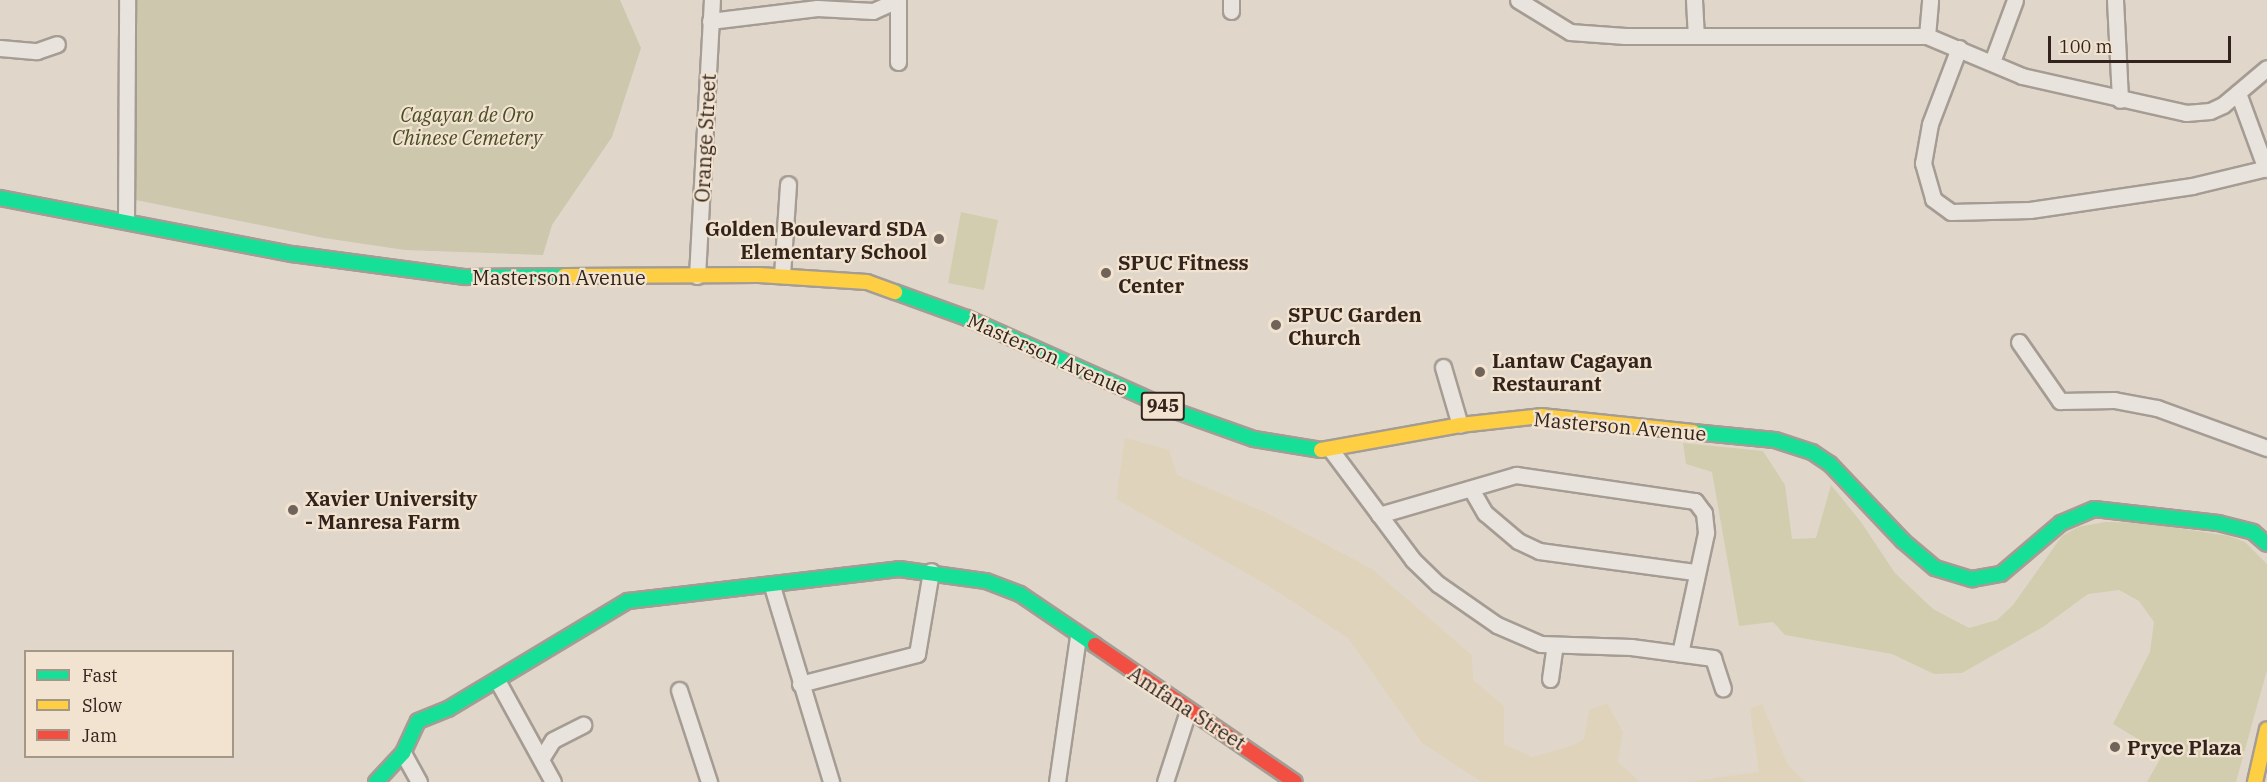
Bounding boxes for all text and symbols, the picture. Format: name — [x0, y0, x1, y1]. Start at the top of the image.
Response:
scale bar — [2051, 24, 2234, 62]
text: 100 m — [2059, 35, 2113, 58]
street label: Orange Street — [690, 73, 720, 203]
park label: Cagayan de Oro Chinese Cemetery — [392, 103, 542, 150]
place label: Golden Boulevard SDA Elementary School — [705, 216, 927, 263]
marker: Golden Boulevard SDA Elementary School — [932, 232, 946, 246]
place label: SPUC Fitness Center — [1118, 250, 1249, 297]
street label: Masterson Avenue — [472, 265, 646, 289]
marker: SPUC Fitness Center — [1099, 266, 1113, 280]
place label: SPUC Garden Church — [1288, 302, 1422, 349]
street label: Masterson Avenue — [964, 308, 1132, 400]
marker: SPUC Garden Church — [1269, 318, 1283, 332]
place label: Lantaw Cagayan Restaurant — [1492, 348, 1653, 395]
marker: Lantaw Cagayan Restaurant — [1473, 365, 1487, 379]
road number: 945 — [1140, 391, 1186, 421]
street label: Masterson Avenue — [1533, 406, 1707, 446]
place label: Xavier University - Manresa Farm — [305, 486, 478, 533]
marker: Xavier University - Manresa Farm — [286, 503, 300, 517]
legend — [24, 650, 234, 758]
street label: Amfana Street — [1124, 661, 1250, 755]
text: Fast — [82, 664, 117, 687]
text: Slow — [82, 694, 122, 717]
text: Jam — [82, 724, 117, 747]
place label: Pryce Plaza — [2127, 735, 2242, 759]
marker: Pryce Plaza — [2108, 740, 2122, 754]

